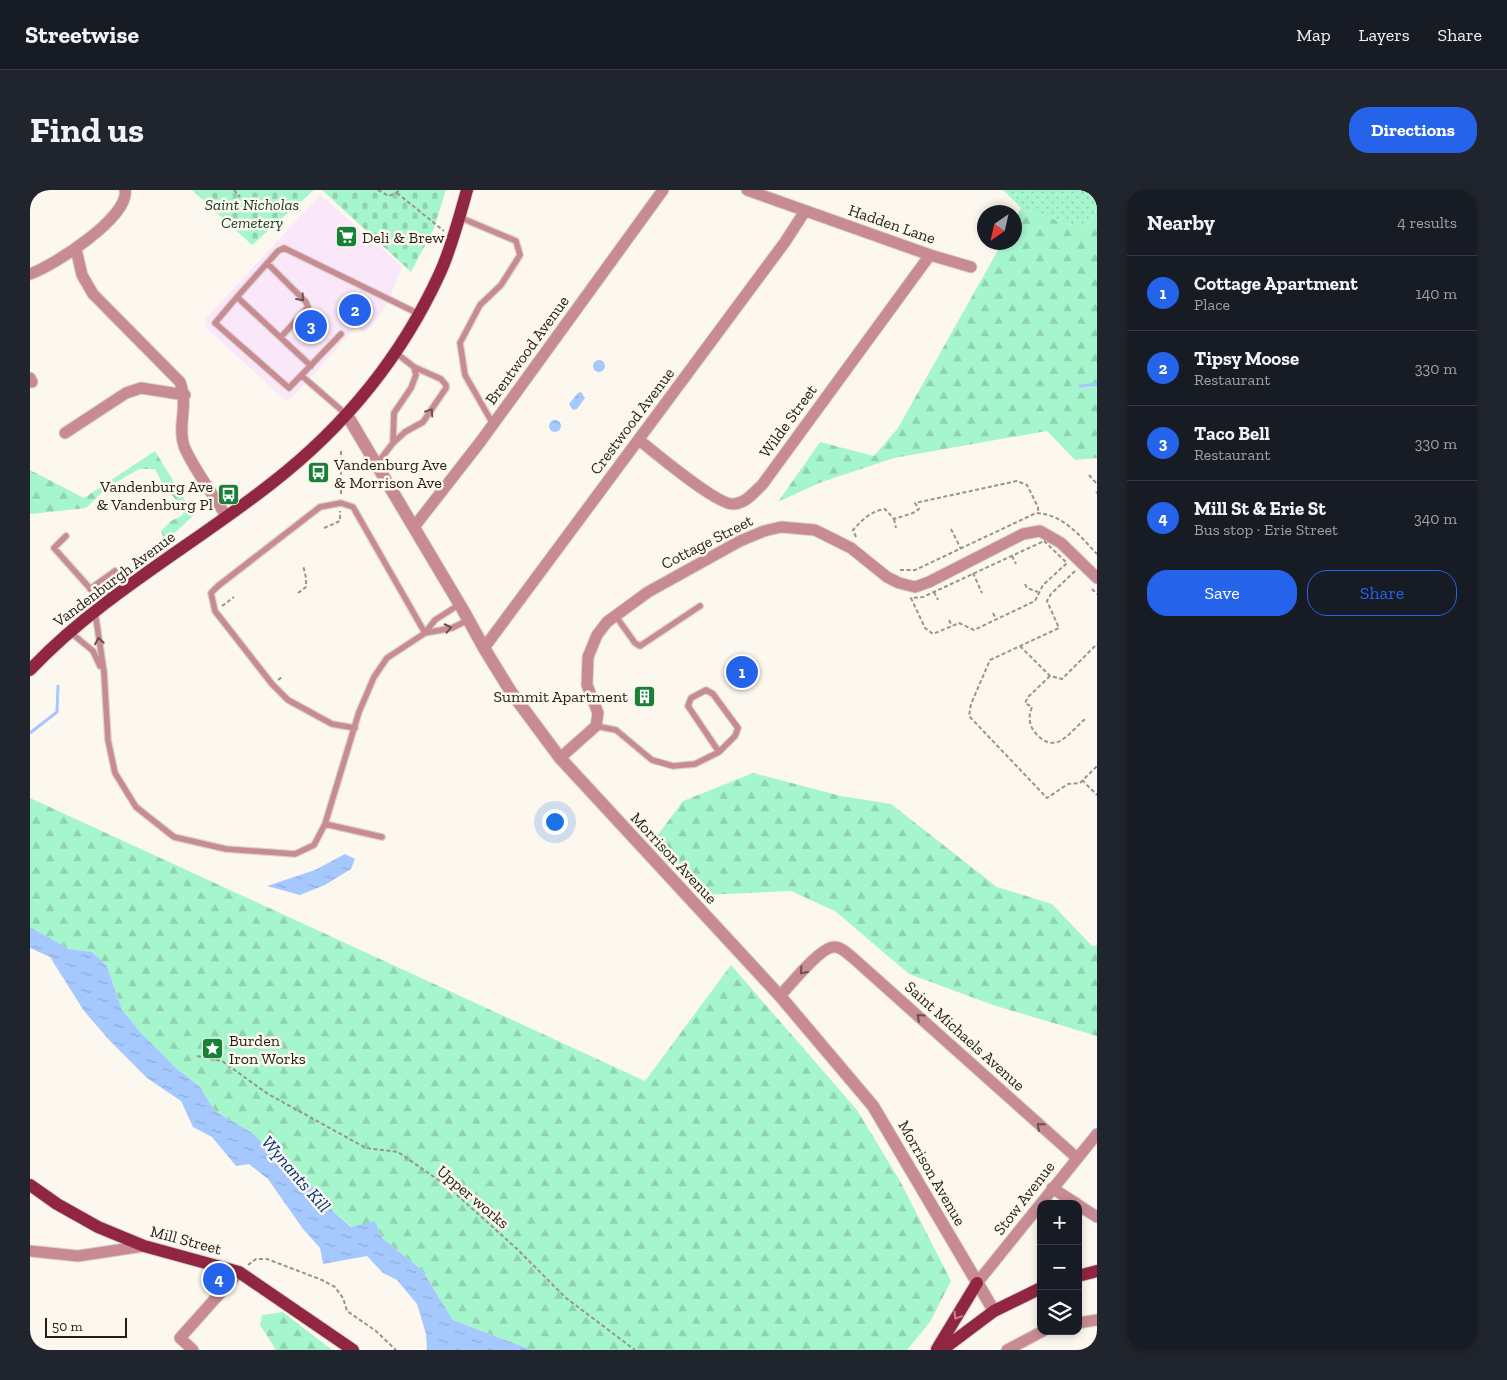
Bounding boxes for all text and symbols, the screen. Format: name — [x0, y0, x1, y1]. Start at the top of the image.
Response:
text: Streetwise — [25, 20, 139, 49]
text: Map — [1296, 24, 1331, 46]
text: Layers — [1359, 24, 1410, 46]
text: Share — [1438, 24, 1482, 46]
button: Directions — [1349, 107, 1477, 153]
text: Find us — [30, 109, 144, 151]
park label: Saint Nicholas Cemetery — [205, 195, 299, 232]
street label: Hadden Lane — [846, 200, 938, 248]
north arrow — [977, 205, 1022, 250]
text: Nearby — [1147, 210, 1215, 235]
text: 4 results — [1397, 213, 1457, 232]
supermarket icon: Deli & Brew — [334, 225, 358, 249]
place label: Deli & Brew — [362, 228, 445, 247]
text: Cottage Apartment — [1194, 272, 1358, 295]
text: 1 — [1160, 284, 1166, 303]
text: 140 m — [1416, 284, 1457, 303]
pin: 2 — [339, 291, 371, 329]
one-way arrow — [296, 292, 305, 301]
street label: Brentwood Avenue — [481, 292, 573, 408]
text: Place — [1194, 295, 1230, 314]
pin: 3 — [295, 307, 327, 345]
text: Tipsy Moose — [1194, 347, 1299, 370]
text: 2 — [1159, 359, 1167, 378]
text: 330 m — [1415, 359, 1457, 378]
street label: Crestwood Avenue — [586, 364, 678, 478]
text: Restaurant — [1194, 370, 1270, 389]
street label: Wilde Street — [755, 381, 821, 461]
one-way arrow — [423, 408, 433, 417]
text: Taco Bell — [1194, 422, 1270, 445]
text: 3 — [1159, 434, 1167, 453]
text: 330 m — [1415, 434, 1457, 453]
text: Restaurant — [1194, 445, 1270, 464]
place label: Vandenburg Ave & Morrison Ave — [333, 455, 447, 492]
bus stop icon: Vandenburg Ave & Morrison Ave — [306, 461, 330, 485]
place label: Vandenburg Ave & Vandenburg Pl — [96, 477, 213, 514]
bus stop icon: Vandenburg Ave & Vandenburg Pl — [217, 483, 241, 507]
text: Mill St & Erie St — [1194, 497, 1326, 520]
text: 4 — [1158, 509, 1168, 528]
text: 340 m — [1414, 509, 1457, 528]
street label: Cottage Street — [658, 511, 756, 573]
text: Bus stop · Erie Street — [1194, 520, 1338, 539]
street label: Vandenburgh Avenue — [49, 527, 179, 632]
button: Save — [1147, 570, 1297, 616]
button: Share — [1307, 570, 1457, 616]
one-way arrow — [443, 623, 452, 634]
one-way arrow — [94, 637, 105, 645]
pin: 1 — [726, 653, 758, 691]
building icon: Summit Apartment — [632, 684, 656, 708]
place label: Summit Apartment — [493, 687, 628, 706]
street label: Morrison Avenue — [627, 808, 721, 908]
your location — [542, 809, 568, 835]
one-way arrow — [800, 966, 809, 975]
street label: Saint Michaels Avenue — [901, 977, 1029, 1095]
one-way arrow — [916, 1014, 925, 1023]
place label: Burden Iron Works — [229, 1031, 306, 1068]
place icon: Burden Iron Works — [201, 1037, 225, 1061]
street label: Morrison Avenue — [894, 1117, 970, 1229]
one-way arrow — [1037, 1123, 1046, 1132]
water label: Wynants Kill — [257, 1131, 335, 1217]
street label: Stow Avenue — [989, 1157, 1059, 1239]
street label: Upper works — [433, 1161, 513, 1233]
map controls — [1037, 1200, 1082, 1335]
button: + — [1037, 1200, 1082, 1245]
street label: Mill Street — [148, 1221, 224, 1259]
button: − — [1037, 1245, 1082, 1290]
pin: 4 — [203, 1260, 235, 1298]
button: layers — [1037, 1290, 1082, 1335]
one-way arrow — [953, 1311, 963, 1320]
scale bar — [45, 1315, 128, 1338]
text: 50 m — [52, 1318, 83, 1335]

